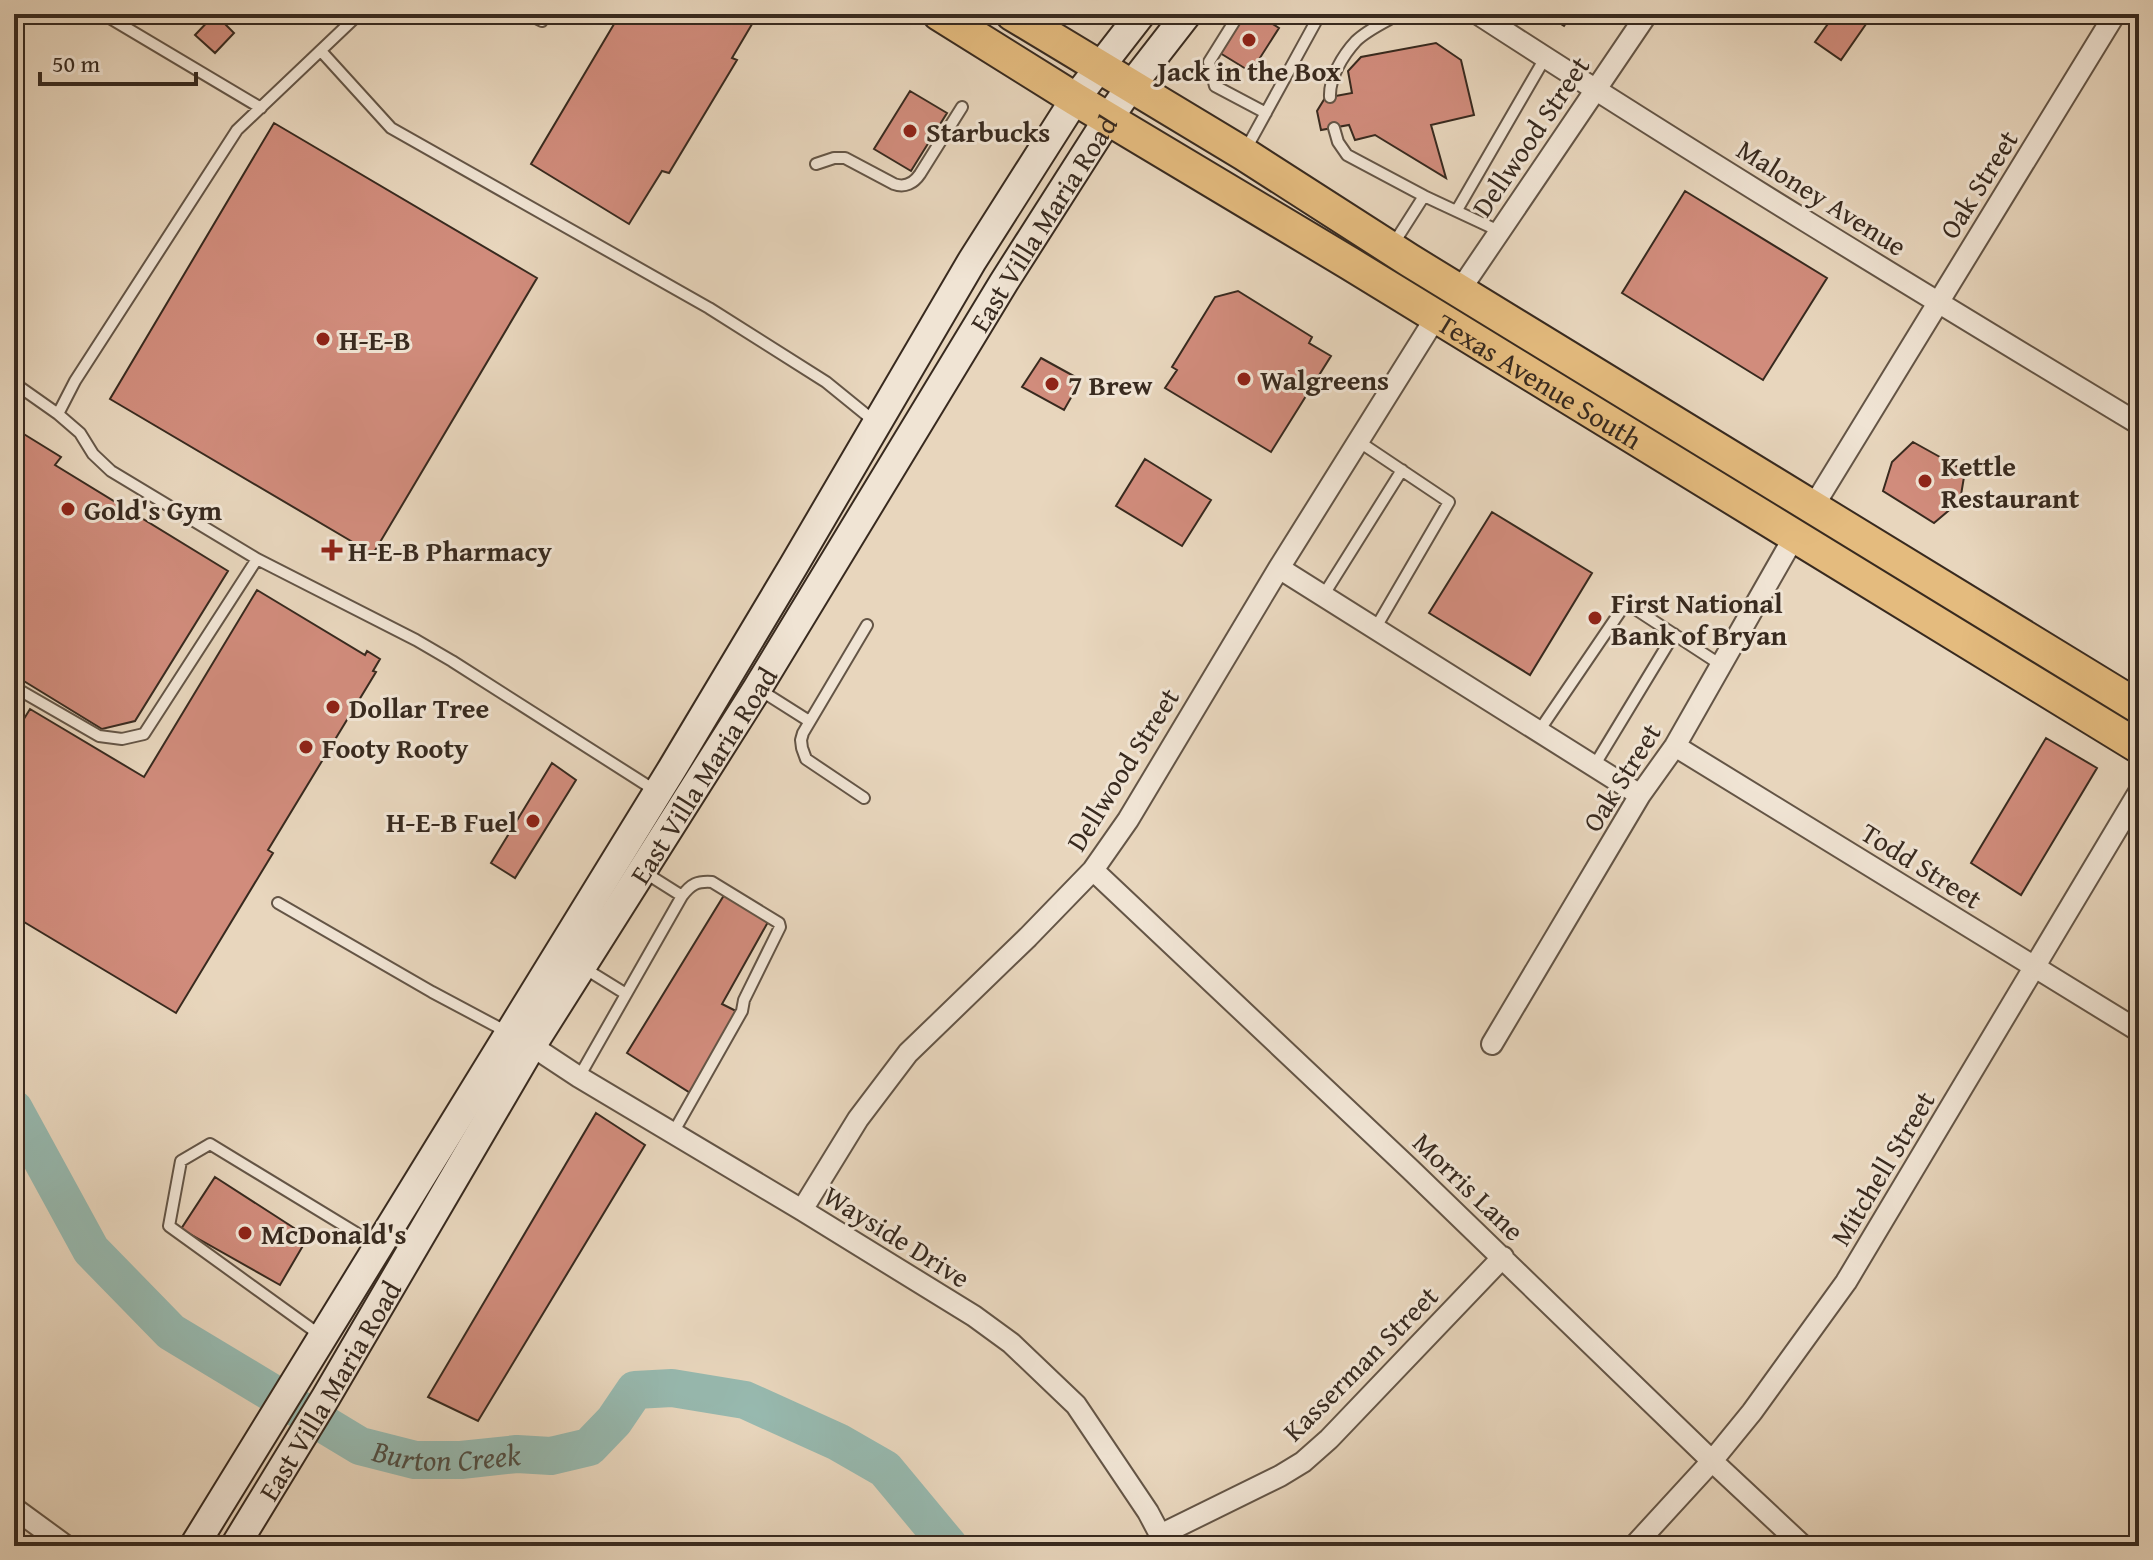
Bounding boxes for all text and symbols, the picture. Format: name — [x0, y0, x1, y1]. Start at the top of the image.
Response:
marker: Jack in the Box — [1240, 31, 1258, 49]
scale bar — [40, 36, 196, 86]
text: 50 m — [52, 46, 100, 81]
street label: Dellwood Street — [1461, 47, 1599, 224]
place label: Jack in the Box — [1153, 50, 1341, 91]
street label: East Villa Maria Road — [958, 106, 1126, 339]
place label: Starbucks — [926, 111, 1050, 152]
marker: Starbucks — [901, 122, 919, 140]
street label: Oak Street — [1928, 122, 2028, 246]
street label: Maloney Avenue — [1729, 128, 1915, 266]
street label: Texas Avenue South — [1430, 302, 1651, 459]
place label: H-E-B — [339, 319, 411, 360]
marker: H-E-B — [314, 330, 332, 348]
place label: Walgreens — [1260, 359, 1389, 400]
place label: 7 Brew — [1068, 364, 1153, 405]
marker: Walgreens — [1235, 370, 1253, 388]
marker: 7 Brew — [1043, 375, 1061, 393]
place label: Kettle Restaurant — [1941, 445, 2080, 518]
marker: Kettle Restaurant — [1916, 472, 1934, 490]
place label: Gold's Gym — [84, 489, 222, 530]
marker: Gold's Gym — [59, 500, 77, 518]
place label: H-E-B Pharmacy — [348, 530, 552, 571]
marker: H-E-B Pharmacy — [323, 541, 341, 559]
place label: First National Bank of Bryan — [1611, 582, 1788, 655]
marker: First National Bank of Bryan — [1586, 609, 1604, 627]
street label: East Villa Maria Road — [619, 658, 787, 891]
street label: Dellwood Street — [1055, 679, 1189, 859]
place label: Dollar Tree — [349, 687, 489, 728]
marker: Dollar Tree — [324, 698, 342, 716]
street label: Oak Street — [1571, 715, 1671, 839]
place label: Footy Rooty — [322, 727, 469, 768]
marker: Footy Rooty — [297, 738, 315, 756]
place label: H-E-B Fuel — [386, 801, 517, 842]
marker: H-E-B Fuel — [524, 812, 542, 830]
street label: Todd Street — [1854, 812, 1991, 918]
street label: Mitchell Street — [1820, 1083, 1945, 1253]
street label: Morris Lane — [1404, 1122, 1534, 1250]
street label: Wayside Drive — [816, 1175, 978, 1297]
place label: McDonald's — [261, 1213, 407, 1254]
marker: McDonald's — [236, 1224, 254, 1242]
street label: East Villa Maria Road — [247, 1272, 410, 1508]
street label: Kasserman Street — [1273, 1276, 1447, 1450]
water label: Burton Creek — [367, 1428, 523, 1482]

